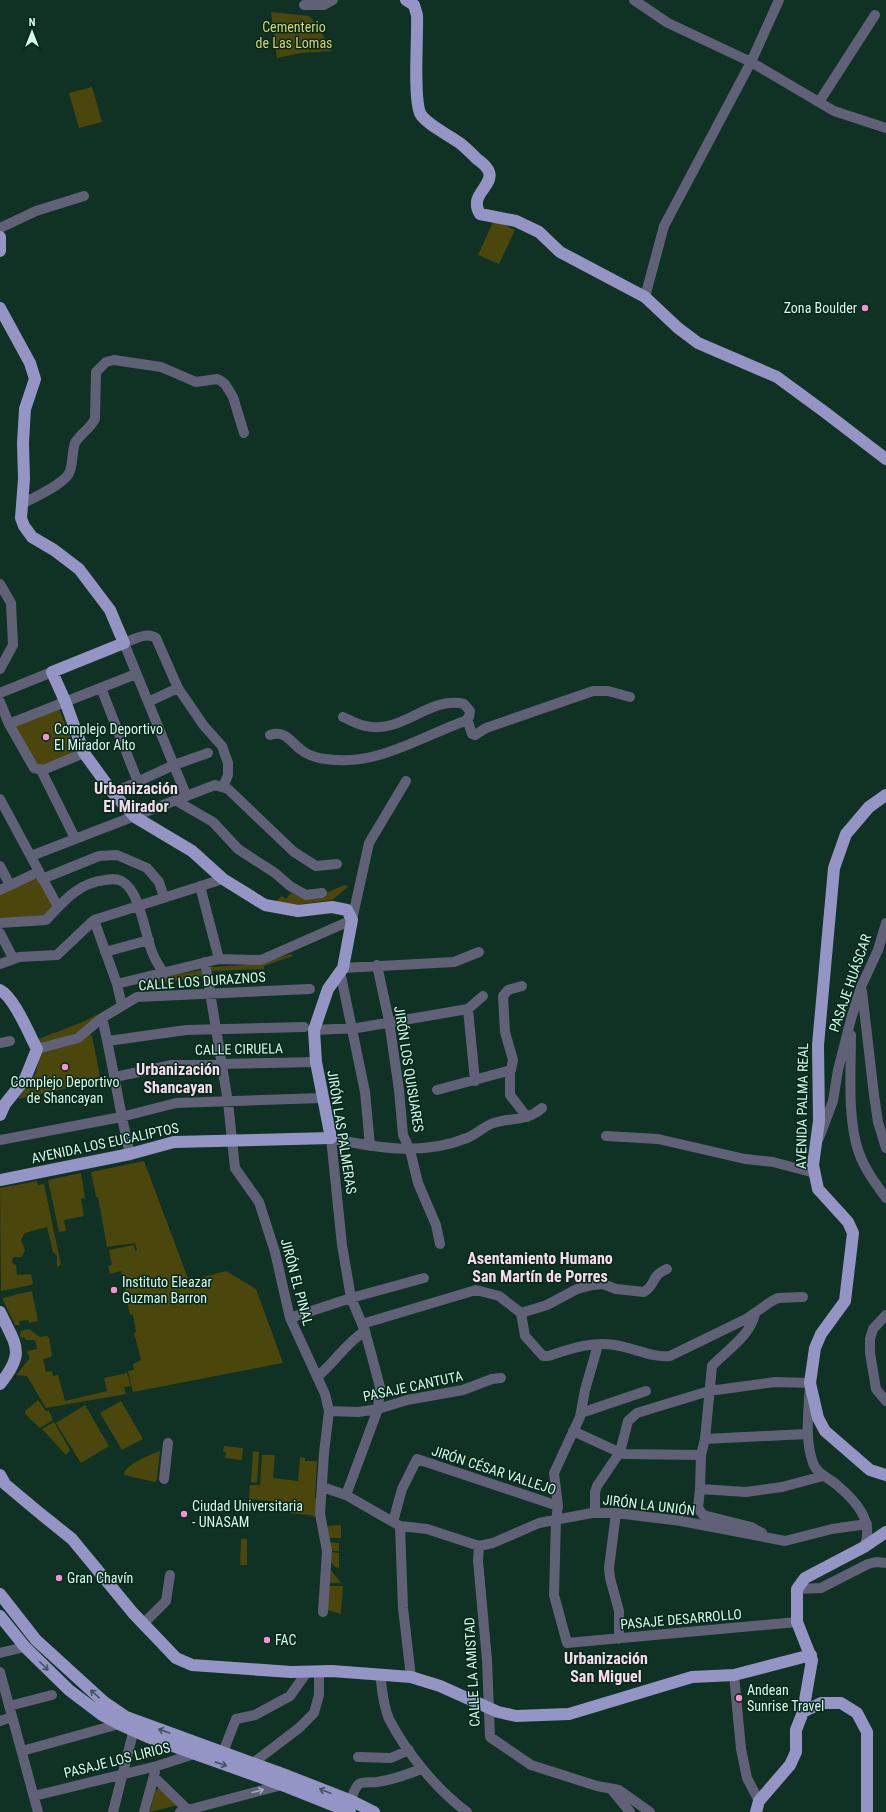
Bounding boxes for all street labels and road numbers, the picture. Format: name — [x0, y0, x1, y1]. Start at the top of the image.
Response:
street label: PASAJE HUÁSCAR — [825, 931, 874, 1034]
street label: CALLE LOS DURAZNOS — [138, 969, 266, 993]
street label: JIRÓN LOS QUISUARES — [391, 1005, 428, 1133]
street label: CALLE CIRUELA — [195, 1040, 283, 1058]
street label: AVENIDA PALMA REAL — [793, 1042, 811, 1169]
street label: JIRÓN LAS PALMERAS — [324, 1069, 361, 1195]
street label: AVENIDA LOS EUCALIPTOS — [30, 1120, 180, 1166]
street label: JIRÓN EL PINAL — [278, 1236, 317, 1328]
street label: PASAJE CANTUTA — [362, 1368, 464, 1404]
street label: JIRÓN CÉSAR VALLEJO — [430, 1441, 558, 1498]
street label: JIRÓN LA UNIÓN — [602, 1490, 696, 1519]
street label: PASAJE DESARROLLO — [620, 1606, 742, 1632]
street label: CALLE LA AMISTAD — [461, 1617, 483, 1727]
street label: PASAJE LOS LIRIOS — [62, 1739, 172, 1781]

